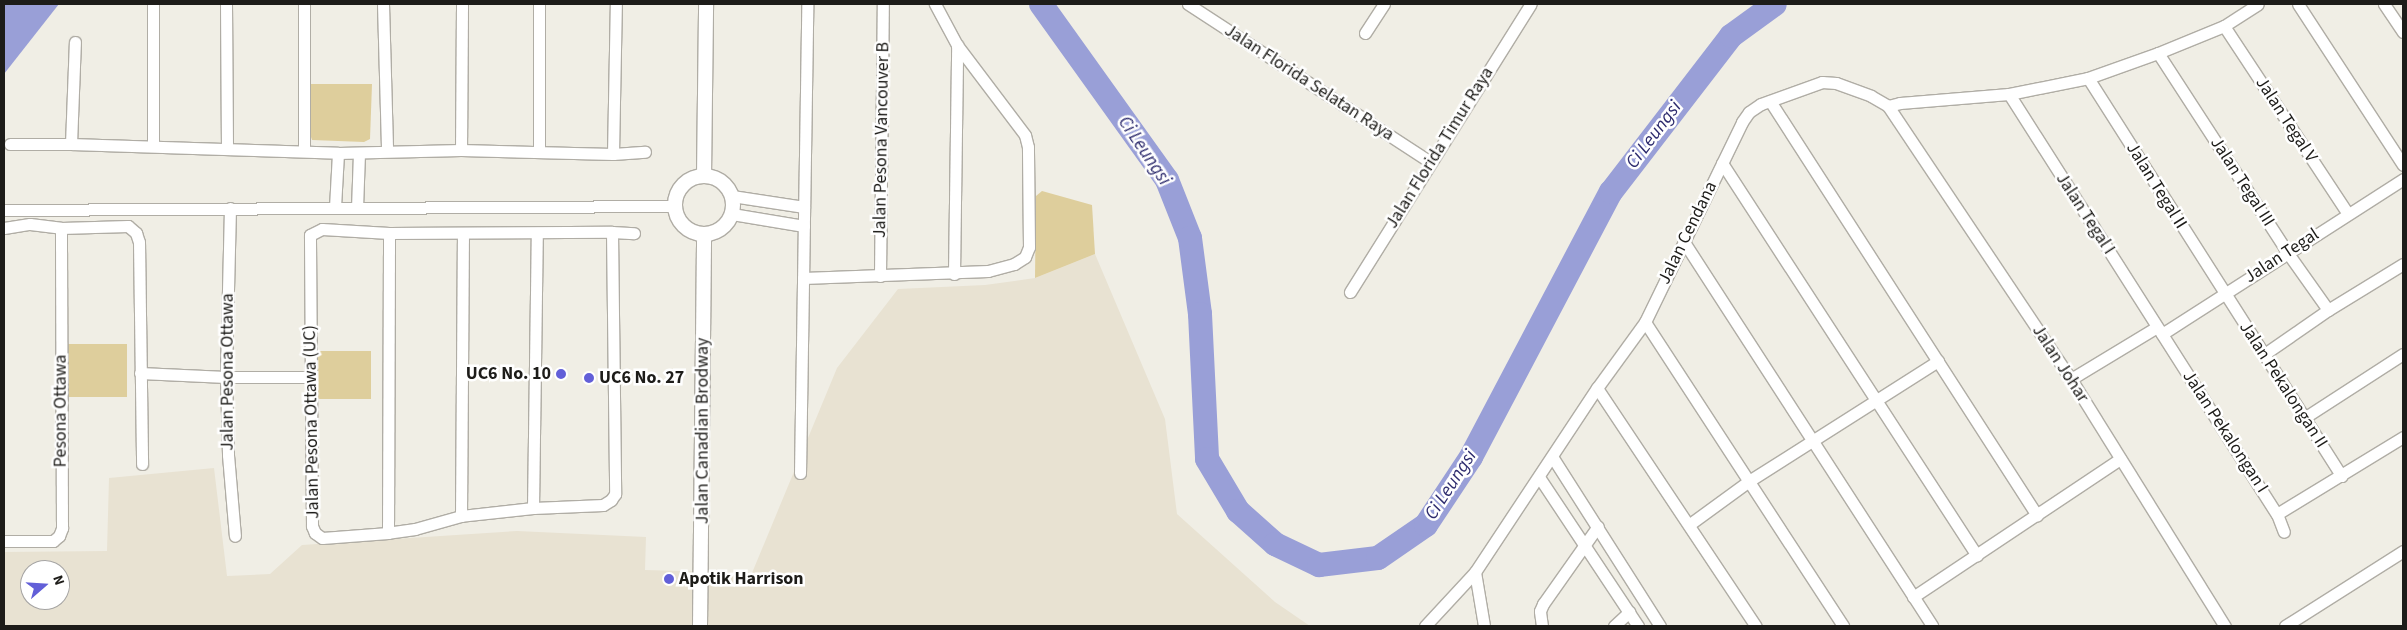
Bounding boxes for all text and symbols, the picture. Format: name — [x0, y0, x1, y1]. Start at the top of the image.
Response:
street label: Jalan Florida Selatan Raya — [1220, 20, 1398, 146]
street label: Jalan Pesona Vancouver B — [869, 42, 895, 238]
street label: Jalan Florida Timur Raya — [1381, 63, 1499, 233]
street label: Jalan Tegal V — [2250, 73, 2322, 167]
water label: Ci Leungsi — [1621, 97, 1687, 173]
water label: Ci Leungsi — [1113, 112, 1175, 190]
street label: Jalan Tegal III — [2205, 133, 2279, 231]
street label: Jalan Tegal II — [2121, 139, 2191, 233]
street label: Jalan Tegal I — [2051, 169, 2119, 259]
street label: Jalan Cendana — [1654, 178, 1722, 288]
street label: Jalan Tegal — [2241, 224, 2323, 288]
street label: Jalan Pesona Ottawa — [217, 293, 239, 451]
street label: Jalan Pekalongan II — [2234, 318, 2332, 452]
street label: Jalan Johar — [2027, 321, 2093, 407]
street label: Jalan Pesona Ottawa (UC) — [300, 325, 324, 519]
street label: Jalan Canadian Brodway — [692, 338, 714, 524]
street label: Pesona Ottawa — [50, 355, 72, 467]
place label: UC6 No. 10 — [466, 363, 551, 385]
place label: UC6 No. 27 — [599, 367, 684, 389]
street label: Jalan Pekalongan I — [2177, 367, 2273, 497]
marker: UC6 No. 10 — [555, 368, 567, 380]
marker: UC6 No. 27 — [583, 372, 595, 384]
water label: Ci Leungsi — [1420, 446, 1482, 524]
north arrow — [20, 560, 70, 610]
place label: Apotik Harrison — [679, 568, 804, 590]
text: N — [47, 573, 69, 588]
marker: Apotik Harrison — [663, 573, 675, 585]

